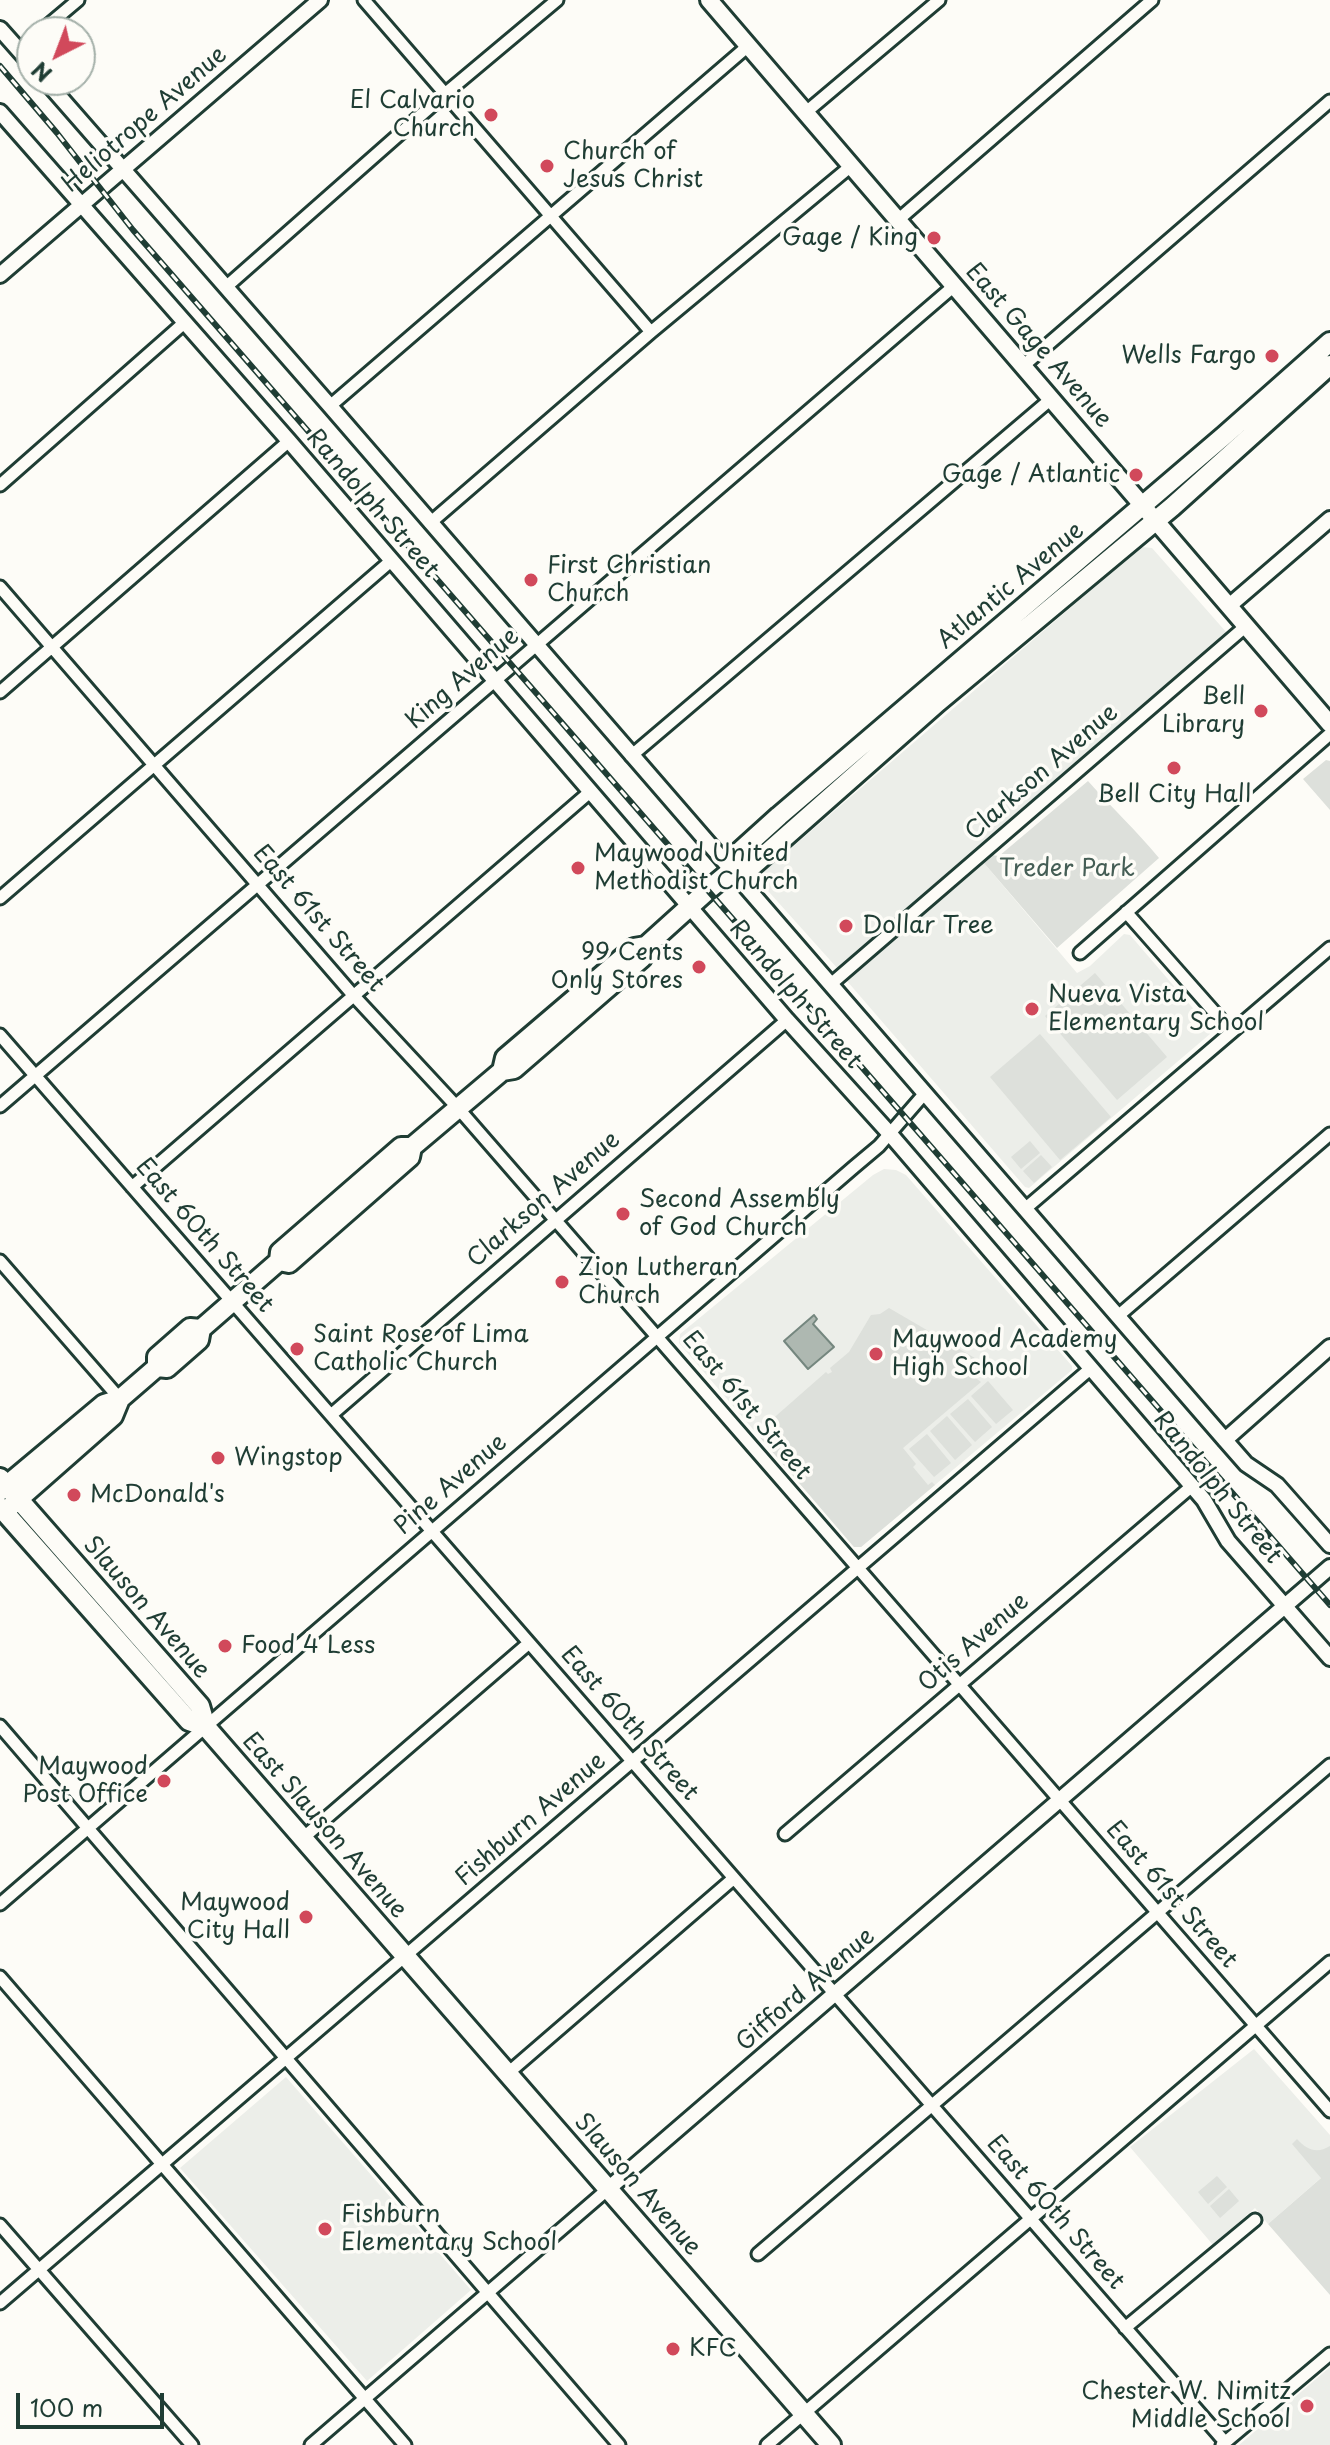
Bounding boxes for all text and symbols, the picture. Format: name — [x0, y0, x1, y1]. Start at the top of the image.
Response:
north arrow — [16, 16, 96, 96]
street label: Heliotrope Avenue — [57, 41, 233, 199]
text: N — [23, 55, 58, 91]
place label: El Calvario Church — [350, 87, 475, 143]
marker: El Calvario Church — [482, 106, 500, 124]
place label: Church of Jesus Christ — [563, 138, 703, 194]
marker: Church of Jesus Christ — [538, 157, 556, 175]
place label: Gage / King — [782, 224, 918, 252]
marker: Gage / King — [925, 229, 943, 247]
street label: East Gage Avenue — [959, 258, 1117, 434]
place label: Wells Fargo — [1121, 342, 1256, 370]
marker: Wells Fargo — [1263, 347, 1281, 365]
street label: Randolph Street — [300, 424, 444, 584]
place label: Gage / Atlantic — [942, 461, 1120, 489]
marker: Gage / Atlantic — [1127, 466, 1145, 484]
street label: Atlantic Avenue — [932, 517, 1090, 655]
place label: First Christian Church — [547, 552, 711, 608]
marker: First Christian Church — [522, 571, 540, 589]
street label: King Avenue — [401, 622, 525, 736]
place label: Bell Library — [1162, 683, 1245, 739]
street label: Clarkson Avenue — [960, 699, 1124, 847]
marker: Bell Library — [1252, 702, 1270, 720]
marker: Bell City Hall — [1165, 759, 1183, 777]
place label: Bell City Hall — [1097, 781, 1251, 809]
street label: East 61st Street — [246, 840, 390, 998]
place label: Maywood United Methodist Church — [594, 840, 799, 896]
park label: Treder Park — [999, 855, 1135, 883]
marker: Maywood United Methodist Church — [569, 859, 587, 877]
place label: Dollar Tree — [862, 912, 994, 940]
street label: Randolph Street — [723, 915, 867, 1075]
marker: Dollar Tree — [837, 917, 855, 935]
place label: 99 Cents Only Stores — [551, 939, 683, 995]
marker: 99 Cents Only Stores — [690, 958, 708, 976]
place label: Nueva Vista Elementary School — [1048, 981, 1264, 1037]
marker: Nueva Vista Elementary School — [1023, 1000, 1041, 1018]
street label: Clarkson Avenue — [462, 1126, 626, 1274]
street label: East 60th Street — [129, 1153, 279, 1319]
place label: Second Assembly of God Church — [639, 1186, 840, 1242]
marker: Second Assembly of God Church — [614, 1205, 632, 1223]
place label: Zion Lutheran Church — [578, 1254, 738, 1310]
marker: Zion Lutheran Church — [553, 1273, 571, 1291]
place label: Saint Rose of Lima Catholic Church — [313, 1321, 529, 1377]
street label: East 61st Street — [675, 1326, 817, 1486]
place label: Maywood Academy High School — [892, 1326, 1118, 1382]
marker: Saint Rose of Lima Catholic Church — [288, 1340, 306, 1358]
marker: Maywood Academy High School — [867, 1345, 885, 1363]
street label: Randolph Street — [1147, 1406, 1287, 1570]
street label: Pine Avenue — [389, 1429, 513, 1541]
place label: Wingstop — [234, 1444, 343, 1472]
marker: Wingstop — [209, 1449, 227, 1467]
place label: McDonald's — [90, 1481, 225, 1509]
marker: McDonald's — [65, 1486, 83, 1504]
street label: Slauson Avenue — [77, 1531, 215, 1685]
street label: Otis Avenue — [913, 1587, 1035, 1699]
place label: Food 4 Less — [241, 1632, 375, 1660]
marker: Food 4 Less — [216, 1637, 234, 1655]
street label: East 60th Street — [554, 1641, 704, 1807]
street label: East Slauson Avenue — [236, 1727, 412, 1925]
street label: Fishburn Avenue — [450, 1747, 612, 1893]
place label: Maywood Post Office — [22, 1753, 148, 1809]
marker: Maywood Post Office — [155, 1772, 173, 1790]
street label: East 61st Street — [1099, 1816, 1243, 1974]
place label: Maywood City Hall — [180, 1889, 290, 1945]
marker: Maywood City Hall — [297, 1908, 315, 1926]
street label: Gifford Avenue — [731, 1922, 881, 2058]
street label: Slauson Avenue — [568, 2108, 706, 2262]
street label: East 60th Street — [980, 2130, 1130, 2296]
place label: Fishburn Elementary School — [341, 2201, 557, 2257]
marker: Fishburn Elementary School — [316, 2220, 334, 2238]
place label: KFC — [689, 2335, 737, 2363]
marker: KFC — [664, 2340, 682, 2358]
scale bar — [20, 2377, 168, 2427]
place label: Chester W. Nimitz Middle School — [1081, 2378, 1291, 2434]
text: 100 m — [30, 2389, 103, 2425]
marker: Chester W. Nimitz Middle School — [1298, 2397, 1316, 2415]

